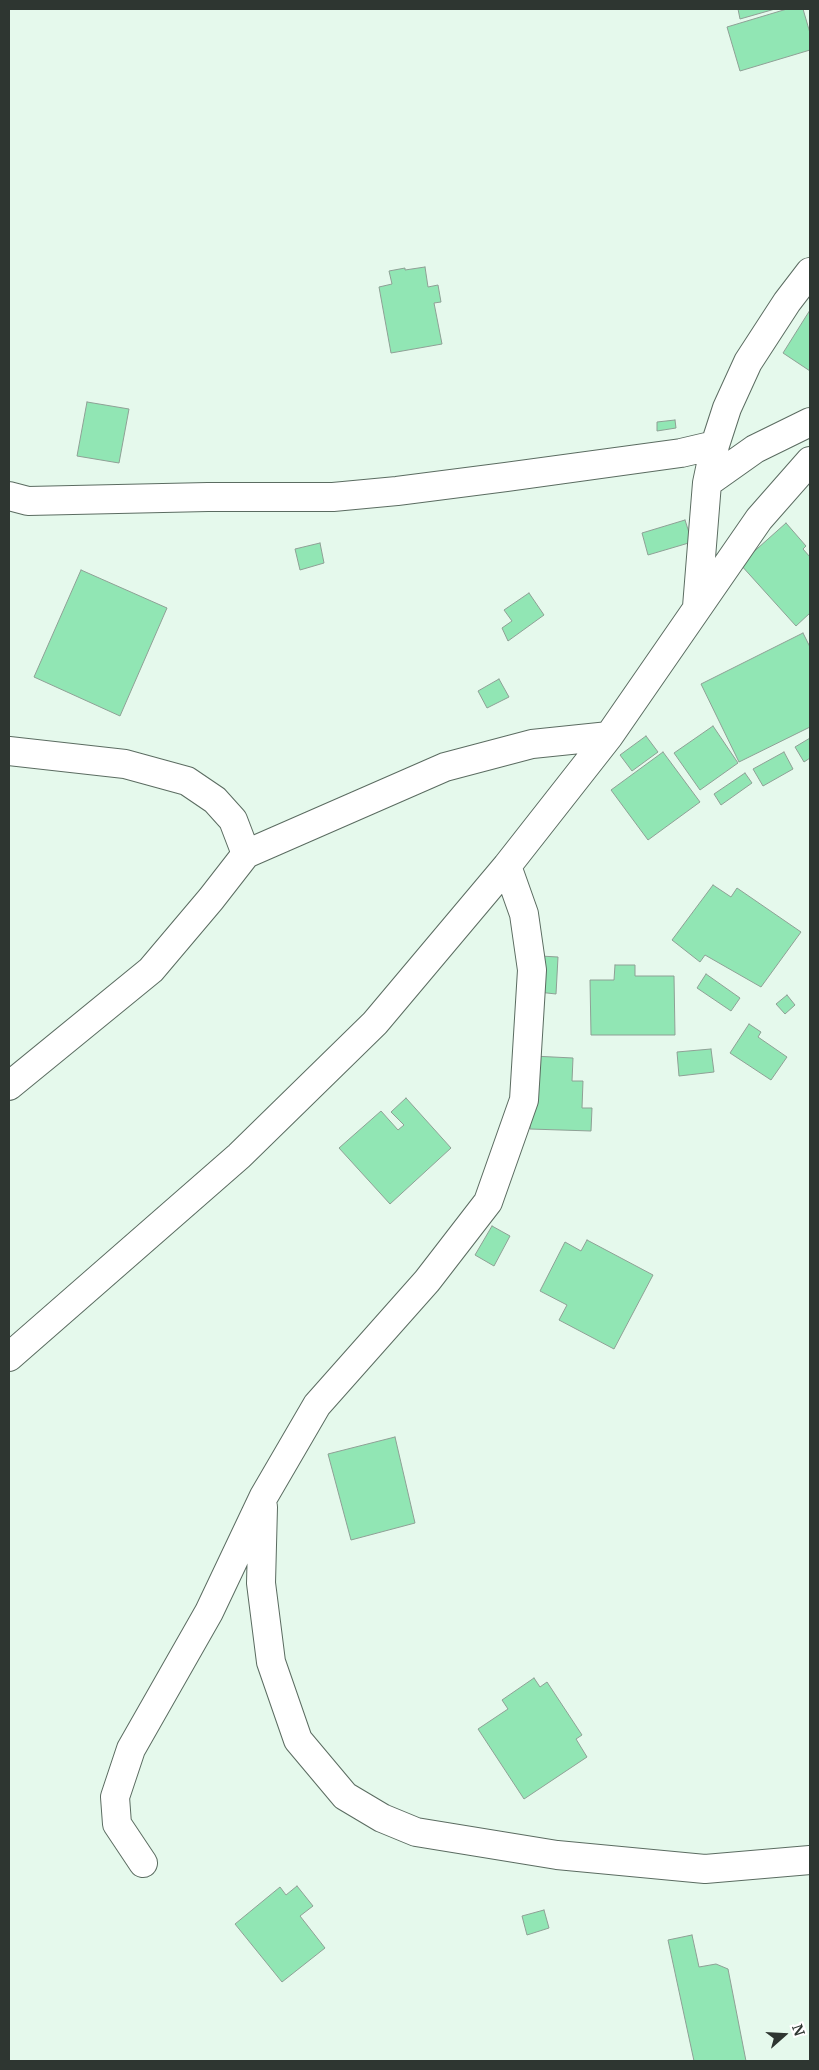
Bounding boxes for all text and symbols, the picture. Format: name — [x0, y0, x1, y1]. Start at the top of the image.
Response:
north arrow — [759, 2010, 809, 2060]
text: N — [788, 2022, 808, 2038]

